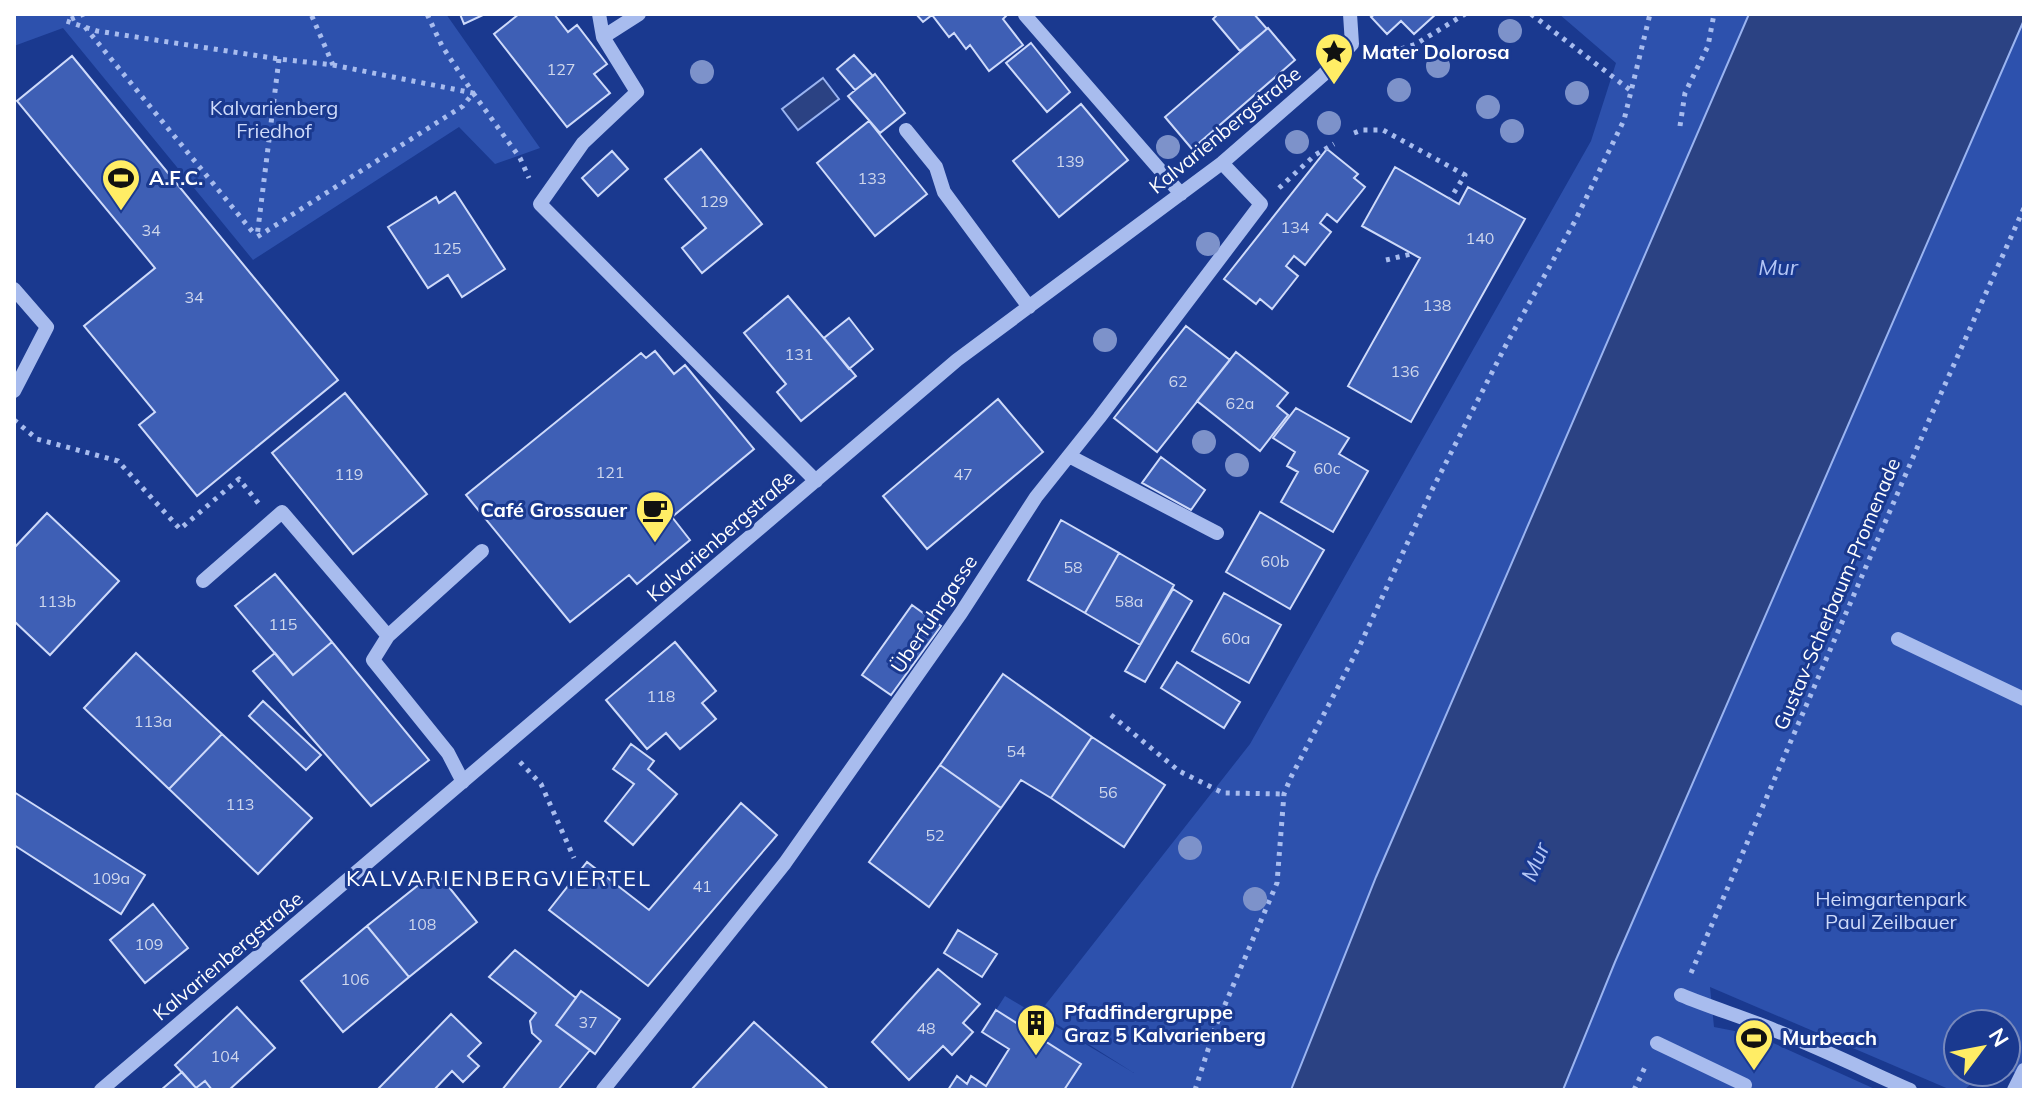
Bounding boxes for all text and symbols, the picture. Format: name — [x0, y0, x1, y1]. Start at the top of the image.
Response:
place icon: Mater Dolorosa — [1313, 31, 1355, 86]
place label: Mater Dolorosa — [1362, 39, 1510, 64]
house number: 127 — [547, 59, 575, 79]
street label: Kalvarienbergstraße — [1144, 61, 1306, 199]
park label: Kalvarienberg Friedhof — [210, 95, 338, 143]
house number: 139 — [1056, 151, 1084, 171]
sports icon: A.F.C. — [100, 157, 142, 212]
place label: A.F.C. — [149, 165, 203, 190]
house number: 133 — [858, 168, 886, 188]
house number: 129 — [700, 191, 728, 211]
house number: 134 — [1281, 217, 1310, 237]
house number: 34 — [141, 220, 161, 240]
house number: 140 — [1466, 228, 1494, 248]
house number: 125 — [433, 238, 461, 258]
water label: Mur — [1758, 253, 1799, 281]
house number: 34 — [184, 287, 204, 307]
house number: 138 — [1423, 295, 1451, 315]
house number: 131 — [785, 344, 813, 364]
house number: 136 — [1391, 361, 1419, 381]
house number: 62 — [1168, 371, 1188, 391]
house number: 62a — [1226, 393, 1254, 413]
street label: Gustav-Scherbaum-Promenade — [1768, 454, 1905, 734]
house number: 60c — [1313, 458, 1341, 478]
house number: 121 — [596, 462, 624, 482]
house number: 119 — [335, 464, 363, 484]
street label: Kalvarienbergstraße — [641, 464, 800, 607]
house number: 47 — [953, 464, 973, 484]
cafe icon: Café Grossauer — [634, 489, 676, 544]
place label: Café Grossauer — [480, 497, 627, 522]
street label: Überfuhrgasse — [885, 550, 982, 678]
house number: 60b — [1261, 551, 1289, 571]
house number: 58 — [1063, 557, 1083, 577]
house number: 113b — [38, 591, 76, 611]
house number: 58a — [1115, 591, 1143, 611]
house number: 115 — [269, 614, 297, 634]
house number: 60a — [1222, 628, 1250, 648]
house number: 118 — [647, 686, 675, 706]
house number: 113a — [134, 711, 172, 731]
house number: 54 — [1006, 741, 1026, 761]
house number: 56 — [1098, 782, 1118, 802]
house number: 113 — [226, 794, 254, 814]
house number: 52 — [925, 825, 945, 845]
water label: Mur — [1514, 837, 1556, 886]
district label: KALVARIENBERGVIERTEL — [346, 864, 652, 892]
house number: 109a — [92, 868, 130, 888]
house number: 41 — [692, 876, 712, 896]
street label: Kalvarienbergstraße — [148, 886, 308, 1026]
park label: Heimgartenpark Paul Zeilbauer — [1815, 886, 1967, 934]
house number: 108 — [408, 914, 436, 934]
house number: 109 — [135, 934, 163, 954]
house number: 106 — [341, 969, 369, 989]
place label: Pfadfindergruppe Graz 5 Kalvarienberg — [1064, 999, 1266, 1047]
building icon: Pfadfindergruppe Graz 5 Kalvarienberg — [1015, 1002, 1057, 1057]
north arrow — [1942, 1008, 2022, 1088]
house number: 37 — [578, 1012, 598, 1032]
sports icon: Murbeach — [1733, 1017, 1775, 1072]
house number: 48 — [916, 1018, 936, 1038]
text: N — [1983, 1023, 2015, 1052]
place label: Murbeach — [1782, 1025, 1877, 1050]
house number: 104 — [211, 1046, 240, 1066]

